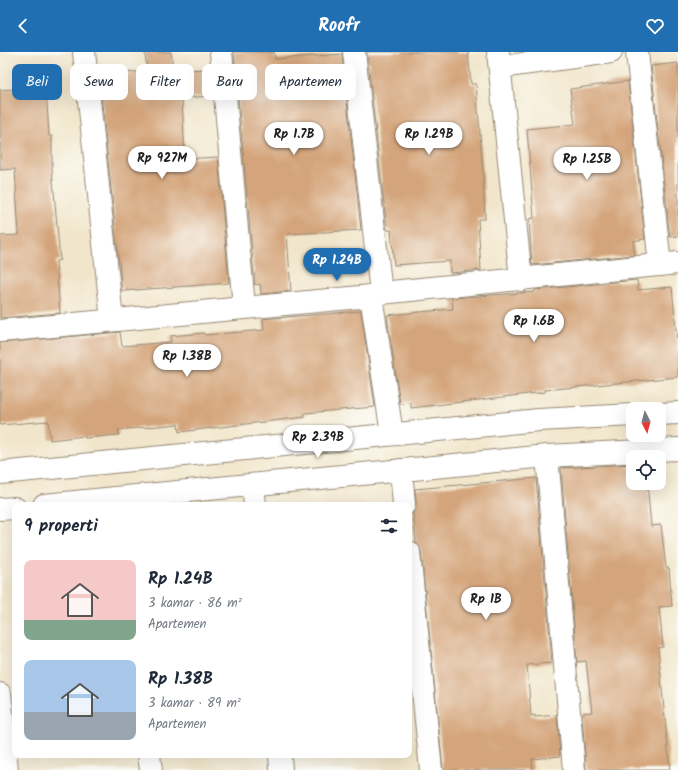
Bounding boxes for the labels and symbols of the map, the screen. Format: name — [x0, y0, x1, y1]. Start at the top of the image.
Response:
pin: Rp 1.7B — [257, 122, 331, 156]
pin: Rp 1.29B — [388, 122, 470, 156]
pin: Rp 927M — [125, 146, 199, 180]
pin: Rp 1.25B — [546, 147, 628, 181]
pin: Rp 1.24B — [296, 248, 378, 282]
pin: Rp 1.6B — [497, 309, 571, 343]
pin: Rp 1.38B — [146, 344, 228, 378]
north arrow — [626, 402, 666, 442]
pin: Rp 2.39B — [277, 425, 359, 459]
pin: Rp 1B — [458, 587, 514, 621]

